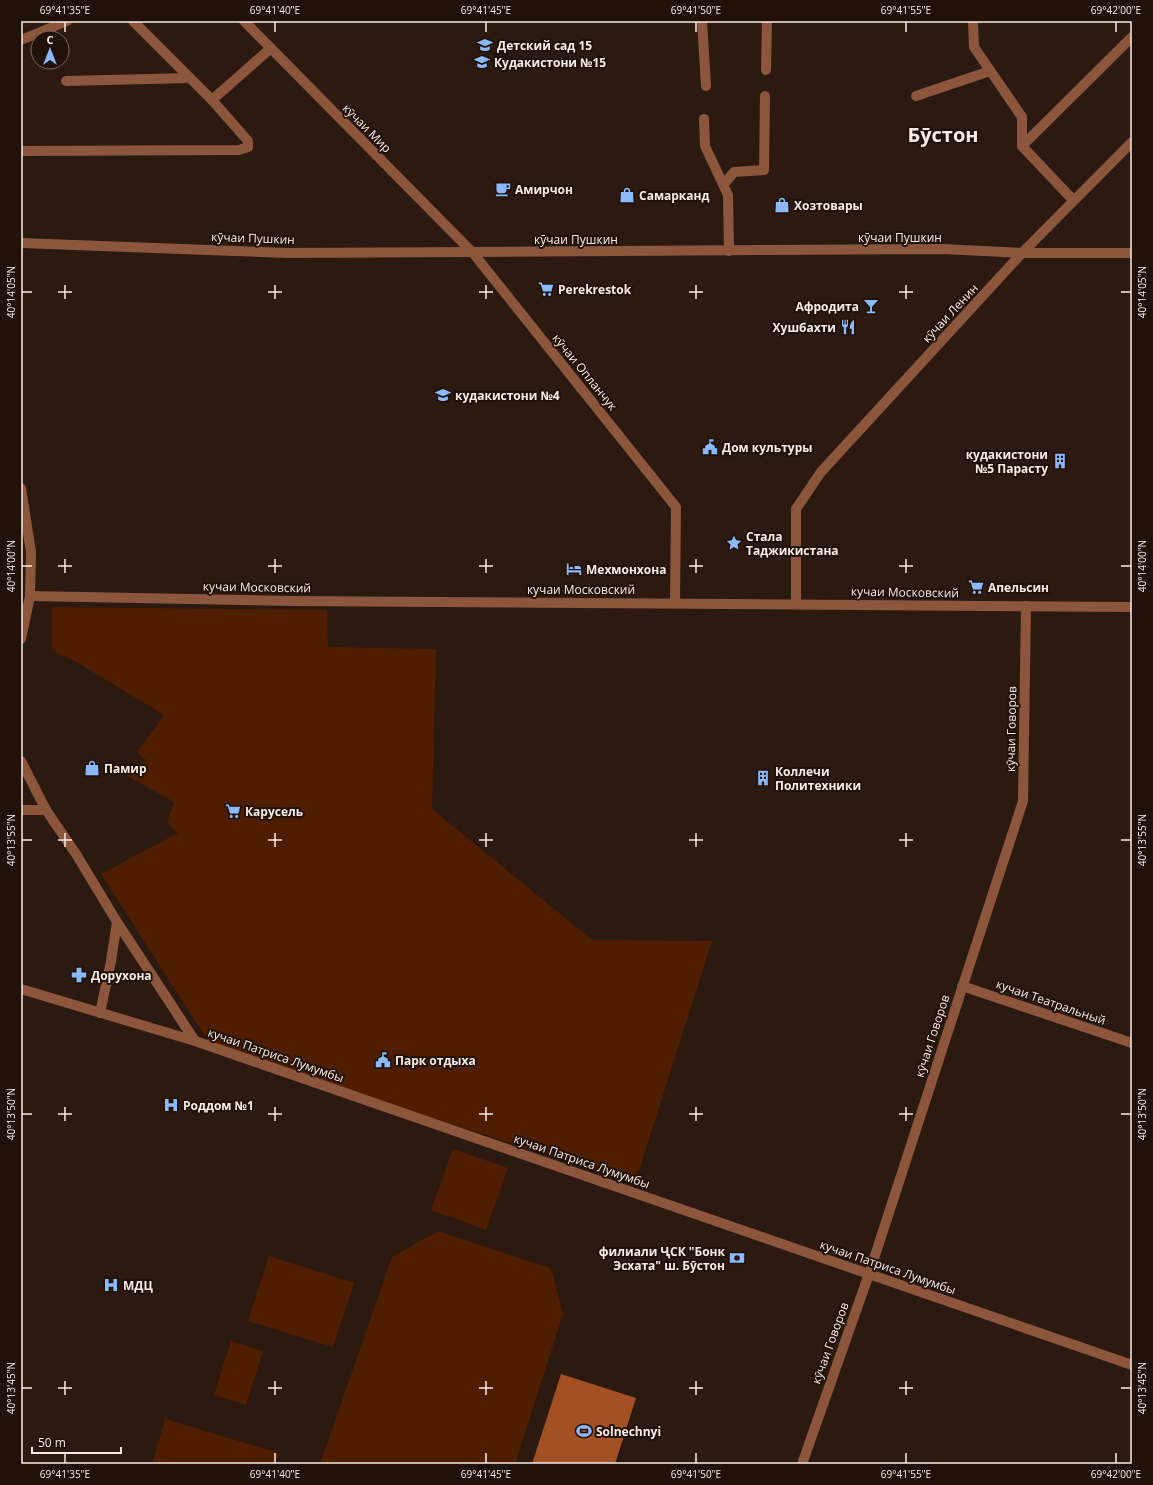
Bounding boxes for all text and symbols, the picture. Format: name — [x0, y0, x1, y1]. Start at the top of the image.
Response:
text: 69°41'35"E — [40, 3, 90, 17]
text: 69°41'40"E — [250, 3, 300, 17]
text: 69°41'45"E — [461, 3, 511, 17]
text: 69°41'50"E — [671, 3, 721, 17]
text: 69°41'55"E — [881, 3, 931, 17]
text: 69°42'00"E — [1091, 3, 1141, 17]
north arrow — [30, 30, 70, 70]
text: С — [46, 32, 54, 47]
school or university icon: Детский сад 15 — [476, 36, 494, 54]
place label: Детский сад 15 — [497, 37, 592, 54]
school or university icon: Кудакистони №15 — [473, 53, 491, 71]
place label: Кудакистони №15 — [494, 54, 606, 71]
street label: кӯчаи Мир — [339, 100, 395, 156]
district label: Бӯстон — [907, 121, 979, 148]
cafe icon: Амирчон — [494, 180, 512, 198]
place label: Амирчон — [515, 181, 573, 198]
shop icon: Самарканд — [618, 186, 636, 204]
place label: Самарканд — [639, 187, 709, 204]
shop icon: Хозтовары — [773, 196, 791, 214]
place label: Хозтовары — [794, 197, 863, 214]
street label: кӯчаи Пушкин — [211, 228, 295, 248]
street label: кӯчаи Пушкин — [858, 229, 942, 246]
street label: кӯчаи Пушкин — [534, 231, 618, 248]
text: 40°14'05"N — [4, 266, 18, 318]
text: 40°14'05"N — [1135, 266, 1149, 318]
supermarket icon: Perekrestok — [537, 280, 555, 298]
street label: кӯчаи Ленин — [918, 280, 982, 346]
place label: Perekrestok — [558, 281, 632, 298]
bar icon: Афродита — [862, 297, 880, 315]
place label: Афродита — [795, 298, 859, 315]
restaurant icon: Хушбахти — [839, 318, 857, 336]
place label: Хушбахти — [773, 319, 836, 336]
street label: кӯчаи Опланчук — [549, 330, 622, 415]
school or university icon: кудакистони №4 — [434, 386, 452, 404]
place label: кудакистони №4 — [455, 387, 560, 404]
public building icon: Дом культуры — [701, 438, 719, 456]
place label: Дом культуры — [722, 439, 812, 456]
place label: кудакистони №5 Парасту — [966, 446, 1048, 477]
building icon: кудакистони №5 Парасту — [1051, 452, 1069, 470]
place label: Стала Таджикистана — [746, 528, 839, 559]
place icon: Стала Таджикистана — [725, 534, 743, 552]
text: 40°14'00"N — [4, 540, 18, 592]
text: 40°14'00"N — [1135, 540, 1149, 592]
hotel icon: Мехмонхона — [565, 560, 583, 578]
place label: Мехмонхона — [586, 561, 666, 578]
street label: кучаи Московский — [203, 578, 311, 596]
supermarket icon: Апельсин — [967, 578, 985, 596]
place label: Апельсин — [988, 579, 1049, 596]
street label: кучаи Московский — [527, 581, 635, 598]
street label: кучаи Московский — [851, 583, 959, 601]
street label: кӯчаи Говоров — [1002, 686, 1020, 772]
shop icon: Памир — [83, 759, 101, 777]
place label: Памир — [104, 760, 147, 777]
place label: Коллечи Политехники — [775, 763, 861, 794]
building icon: Коллечи Политехники — [754, 769, 772, 787]
supermarket icon: Карусель — [224, 802, 242, 820]
place label: Карусель — [245, 803, 303, 820]
text: 40°13'55"N — [4, 814, 18, 866]
text: 40°13'55"N — [1135, 814, 1149, 866]
pharmacy icon: Дорухона — [70, 966, 88, 984]
place label: Дорухона — [91, 967, 152, 984]
street label: кучаи Театральный — [994, 975, 1108, 1029]
street label: кӯчаи Говоров — [911, 992, 953, 1079]
street label: кучаи Патриса Лумумбы — [206, 1024, 346, 1086]
public building icon: Парк отдыха — [374, 1051, 392, 1069]
place label: Парк отдыха — [395, 1052, 476, 1069]
text: 40°13'50"N — [4, 1088, 18, 1140]
text: 40°13'50"N — [1135, 1088, 1149, 1140]
hospital icon: Роддом №1 — [162, 1096, 180, 1114]
place label: Роддом №1 — [183, 1097, 254, 1114]
street label: кучаи Патриса Лумумбы — [512, 1130, 652, 1192]
street label: кучаи Патриса Лумумбы — [818, 1236, 958, 1298]
place label: филиали ҶСК "Бонк Эсхата" ш. Бӯстон — [599, 1243, 726, 1274]
bank icon: филиали ҶСК "Бонк Эсхата" ш. Бӯстон — [728, 1249, 746, 1267]
hospital icon: МДЦ — [102, 1276, 120, 1294]
place label: МДЦ — [123, 1277, 153, 1294]
street label: кӯчаи Говоров — [807, 1300, 853, 1386]
text: 40°13'45"N — [4, 1362, 18, 1414]
text: 40°13'45"N — [1135, 1362, 1149, 1414]
sports icon: Solnechnyi — [575, 1422, 593, 1440]
place label: Solnechnyi — [596, 1423, 661, 1440]
scale bar — [32, 1429, 121, 1455]
text: 50 m — [38, 1434, 66, 1451]
text: 69°41'35"E — [40, 1467, 90, 1481]
text: 69°41'40"E — [250, 1467, 300, 1481]
text: 69°41'45"E — [461, 1467, 511, 1481]
text: 69°41'50"E — [671, 1467, 721, 1481]
text: 69°41'55"E — [881, 1467, 931, 1481]
text: 69°42'00"E — [1091, 1467, 1141, 1481]

